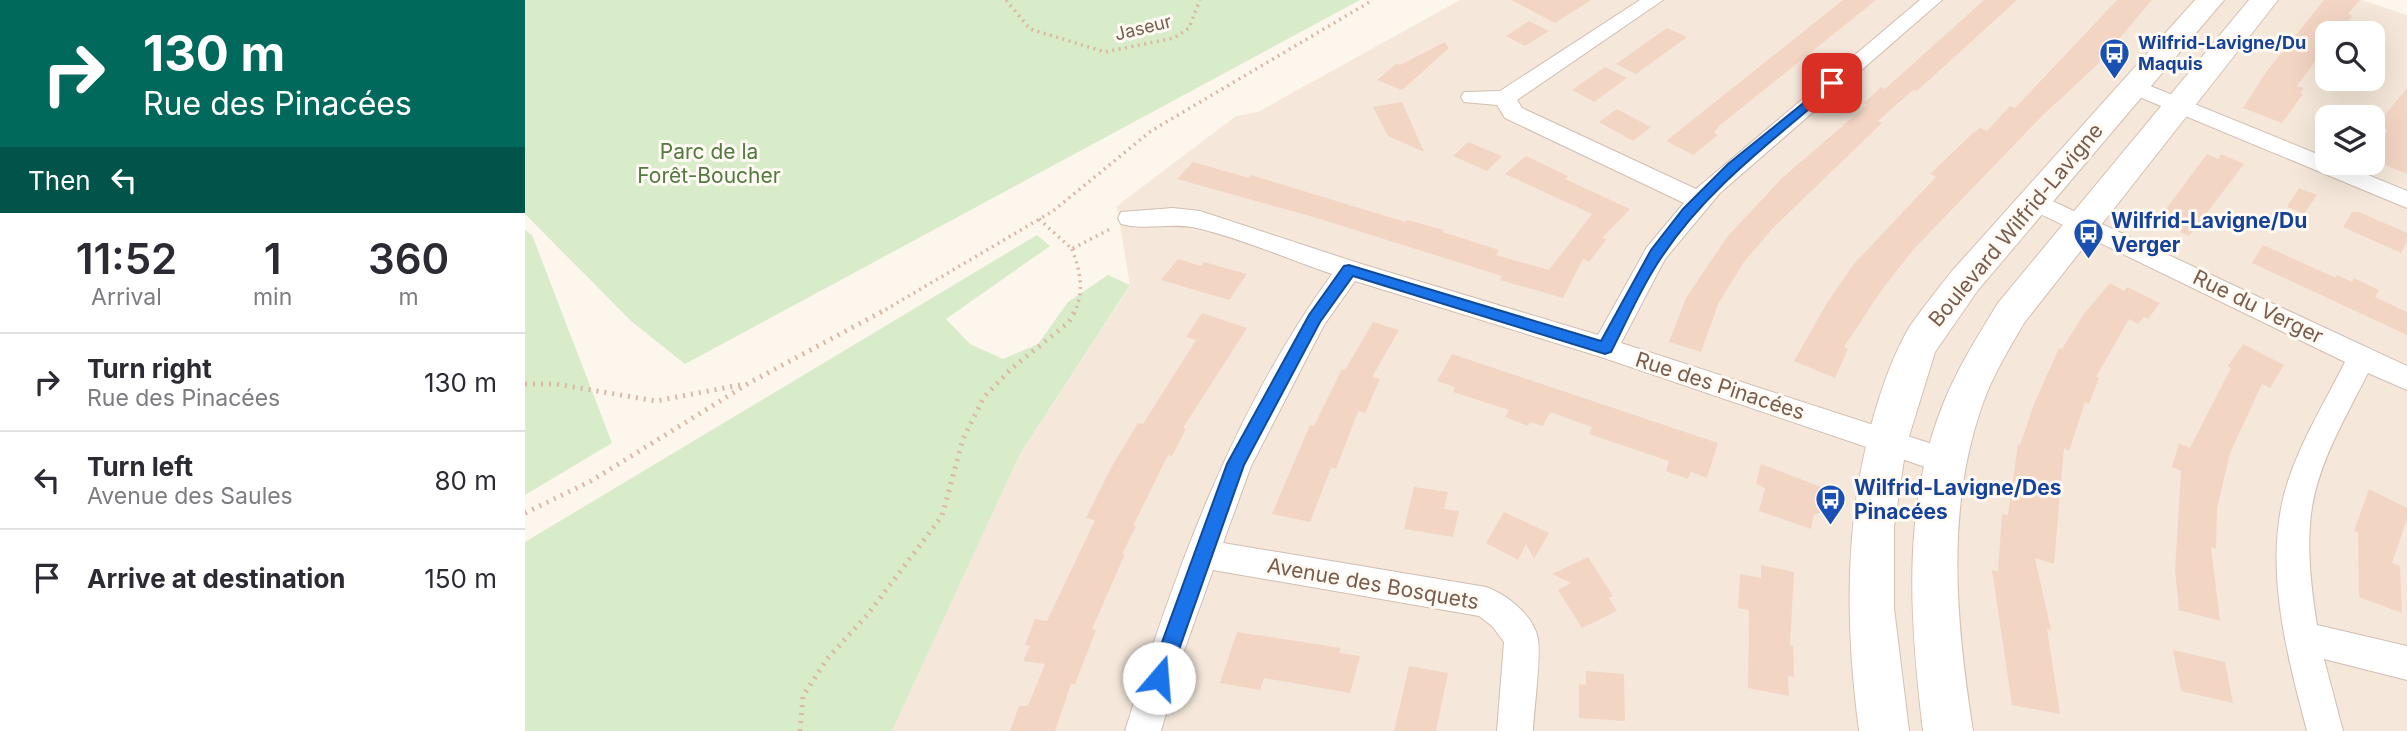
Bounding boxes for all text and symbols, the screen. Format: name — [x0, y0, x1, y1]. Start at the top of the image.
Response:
street label: Jaseur — [1112, 10, 1174, 45]
map controls — [2315, 21, 2385, 175]
button: search — [2315, 21, 2385, 91]
text: 130 m — [143, 24, 285, 83]
icon: right — [28, 28, 119, 119]
place label: Wilfrid-Lavigne/Du Maquis — [2138, 32, 2306, 74]
bus stop icon: Wilfrid-Lavigne/Du Maquis — [2098, 36, 2132, 80]
pin — [1802, 53, 1862, 113]
icon: arrive — [1813, 64, 1851, 102]
text: Rue des Pinacées — [143, 84, 412, 123]
button: layers — [2315, 105, 2385, 175]
street label: Boulevard Wilfrid-Lavigne — [1923, 118, 2108, 331]
park label: Parc de la Forêt-Boucher — [637, 139, 781, 188]
icon: left — [105, 161, 143, 199]
text: Then — [28, 165, 91, 196]
place label: Wilfrid-Lavigne/Du Verger — [2111, 208, 2307, 257]
bus stop icon: Wilfrid-Lavigne/Du Verger — [2071, 216, 2105, 260]
text: 11:52 — [76, 233, 177, 284]
text: 1 — [264, 233, 281, 284]
text: 360 — [368, 233, 449, 284]
street label: Rue du Verger — [2189, 264, 2327, 349]
text: Arrival — [91, 283, 162, 311]
text: min — [253, 283, 292, 311]
text: m — [399, 283, 419, 311]
street label: Rue des Pinacées — [1632, 346, 1808, 425]
text: Turn right — [87, 353, 212, 384]
icon: right — [28, 363, 66, 401]
text: 130 m — [424, 367, 497, 398]
text: Rue des Pinacées — [87, 384, 280, 412]
text: Turn left — [87, 451, 193, 482]
icon: left — [28, 461, 66, 499]
text: 80 m — [434, 465, 497, 496]
place label: Wilfrid-Lavigne/Des Pinacées — [1854, 475, 2061, 524]
text: Avenue des Saules — [87, 482, 293, 510]
bus stop icon: Wilfrid-Lavigne/Des Pinacées — [1814, 483, 1848, 527]
street label: Avenue des Bosquets — [1265, 553, 1481, 614]
icon: arrive — [28, 559, 66, 597]
text: Arrive at destination — [87, 563, 346, 594]
text: 150 m — [424, 563, 497, 594]
position arrow — [1122, 641, 1196, 715]

